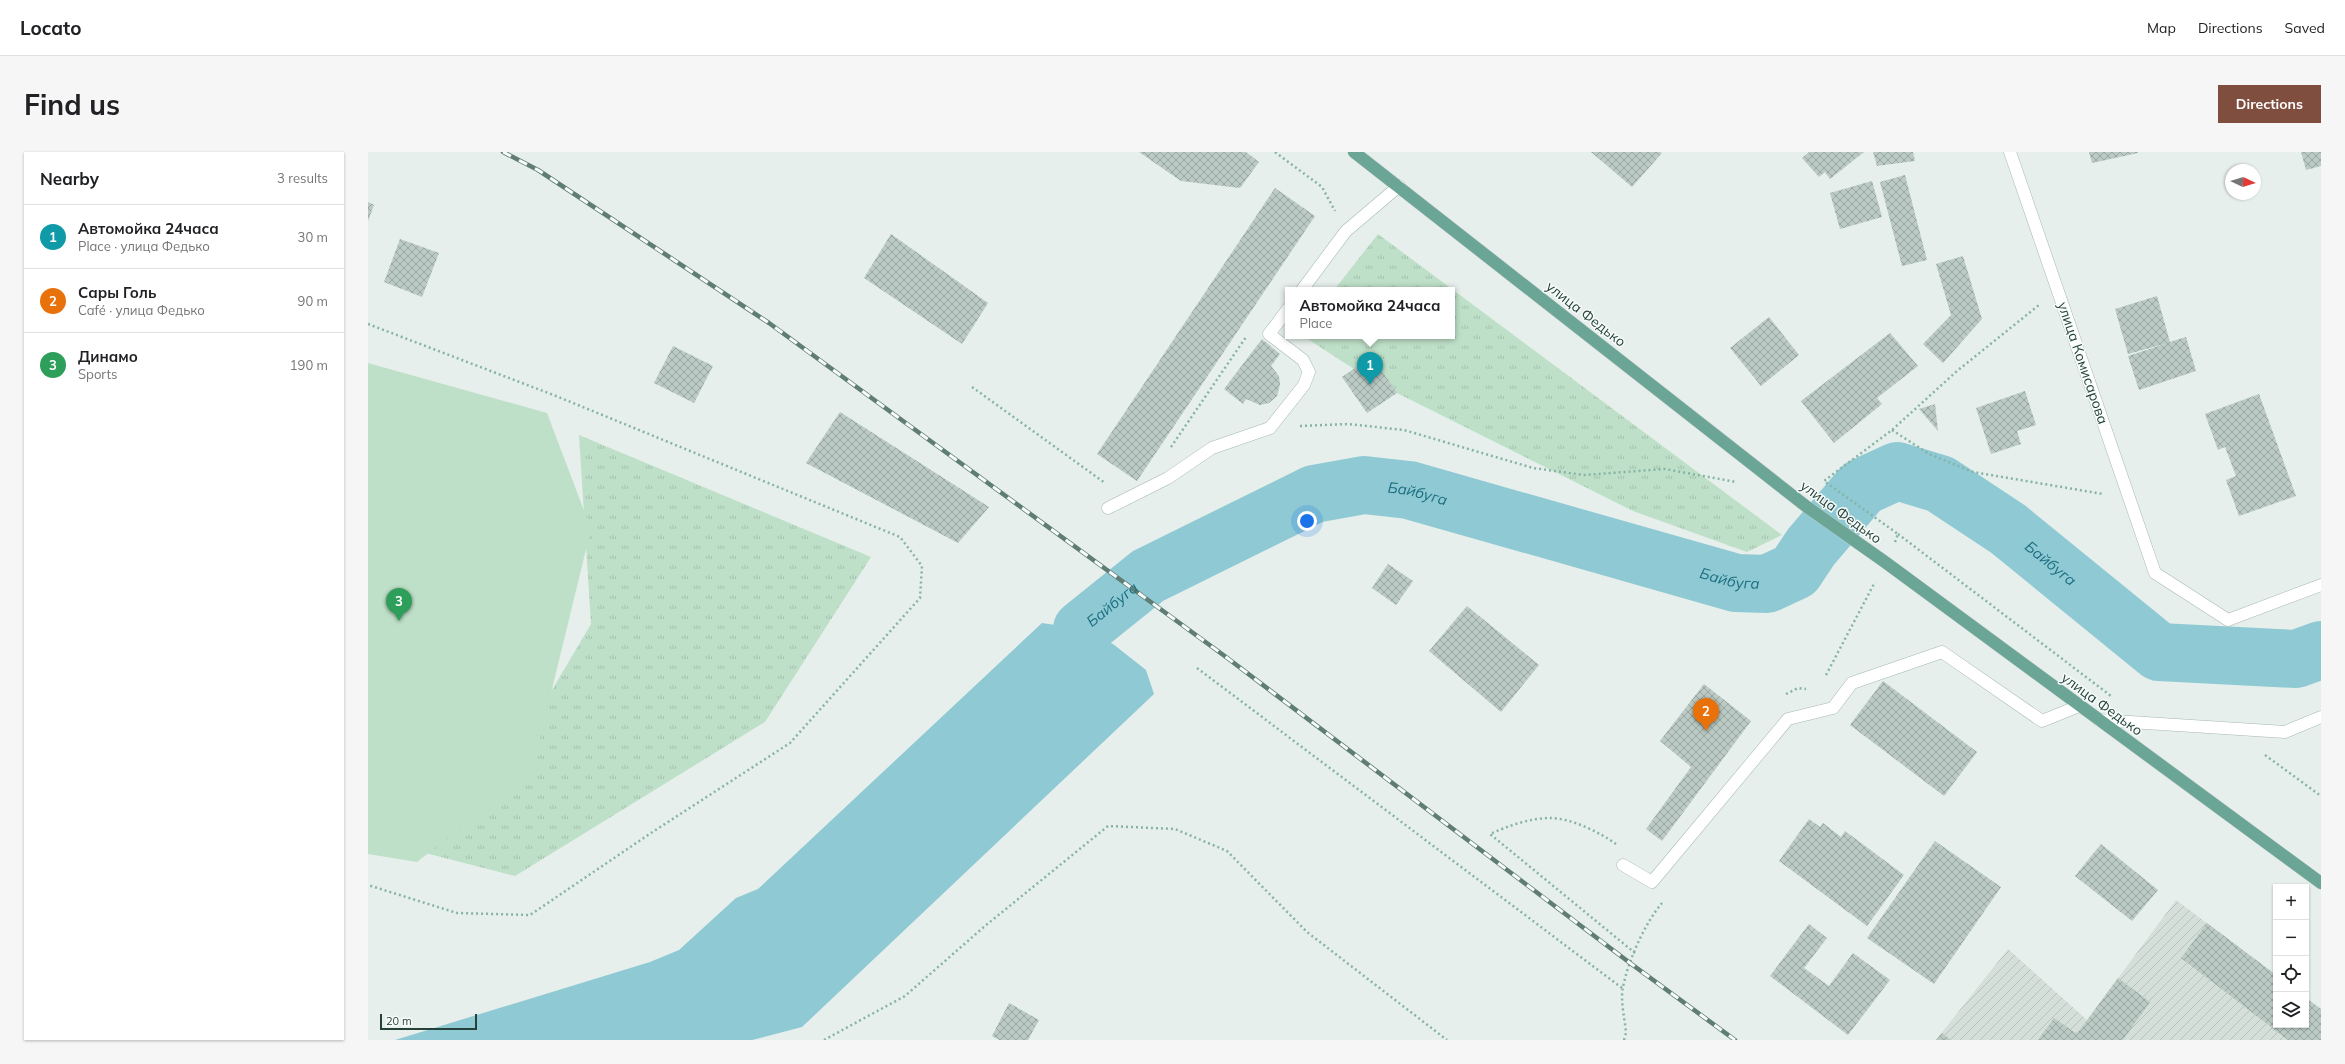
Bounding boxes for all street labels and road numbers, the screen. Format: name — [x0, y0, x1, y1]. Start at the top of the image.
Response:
street label: улица Федько — [1543, 277, 1629, 351]
street label: улица Комисарова — [2054, 300, 2112, 426]
street label: улица Федько — [1797, 476, 1885, 548]
street label: улица Федько — [2058, 668, 2146, 740]

